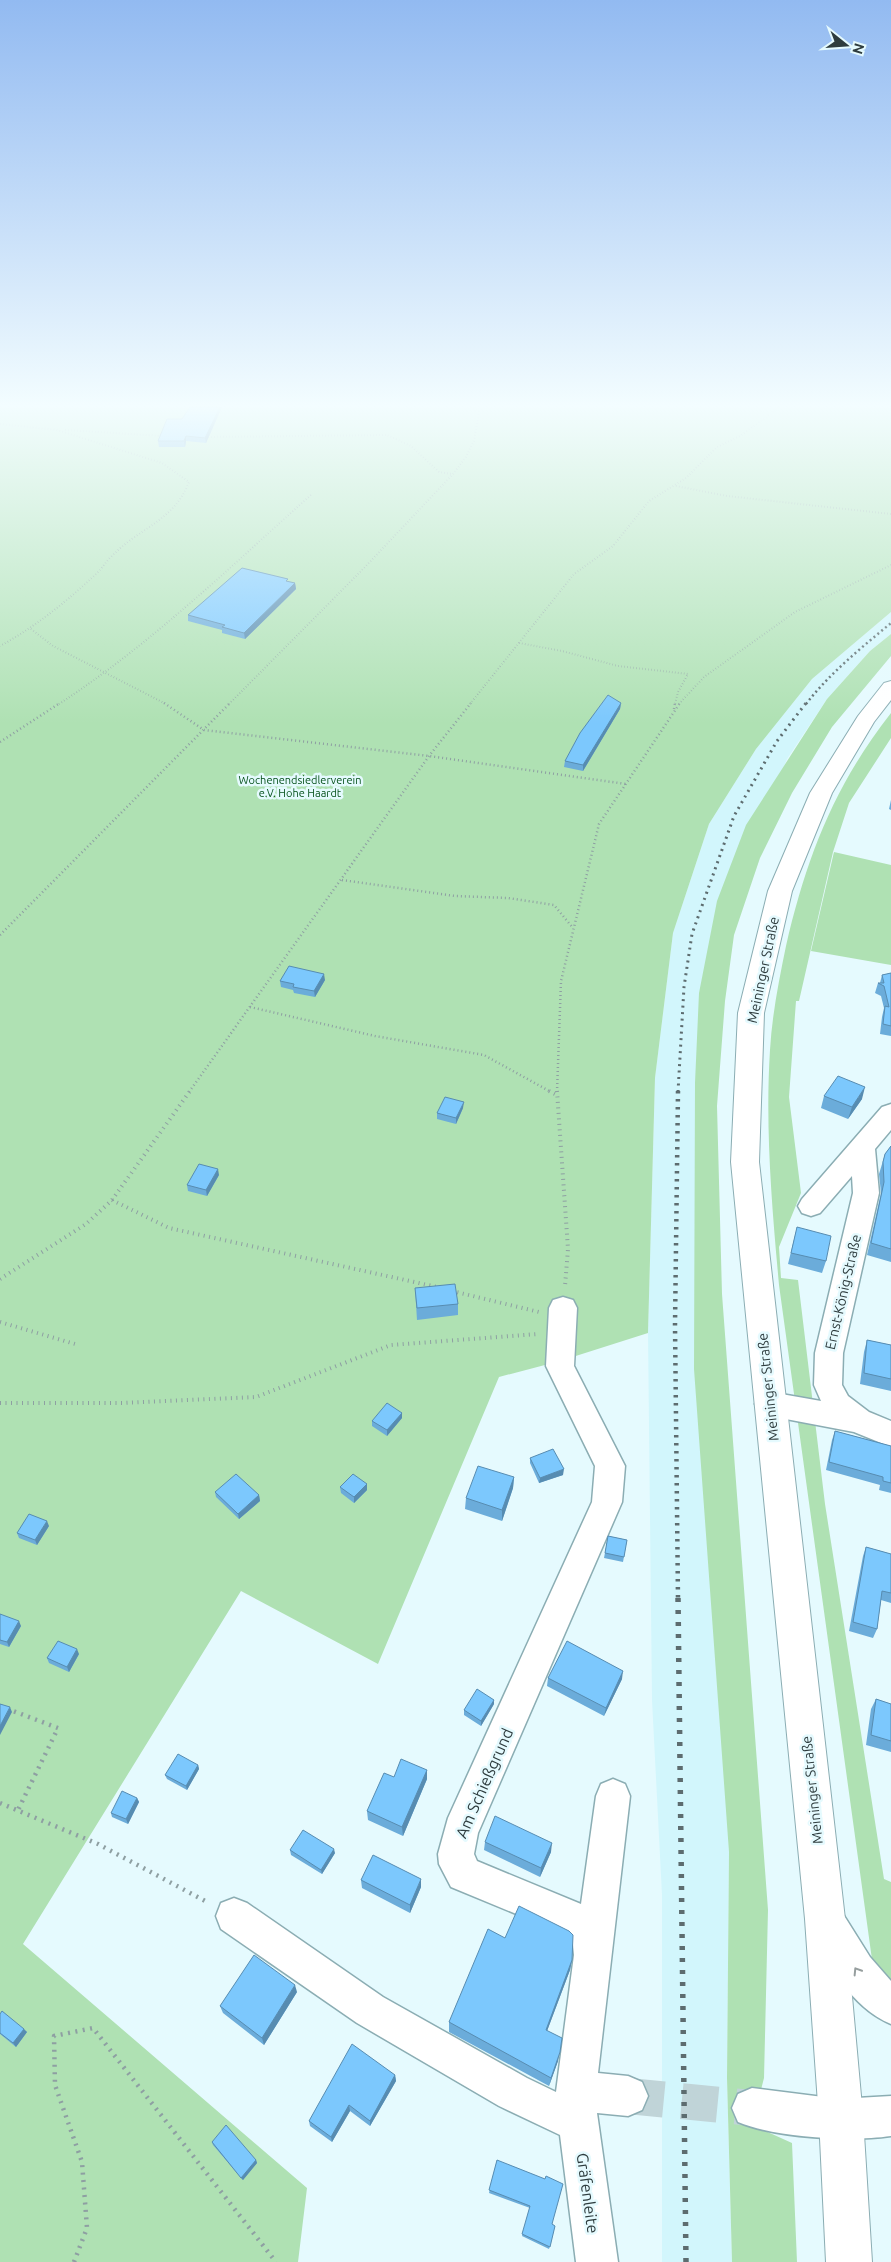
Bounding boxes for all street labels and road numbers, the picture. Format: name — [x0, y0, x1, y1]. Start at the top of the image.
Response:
street label: Meininger Straße — [744, 915, 782, 1025]
street label: Ernst-König-Straße — [822, 1233, 864, 1351]
street label: Meininger Straße — [754, 1332, 782, 1442]
street label: Am Schießgrund — [452, 1725, 516, 1841]
street label: Meininger Straße — [798, 1735, 826, 1845]
street label: Gräfenleite — [573, 2152, 603, 2234]

